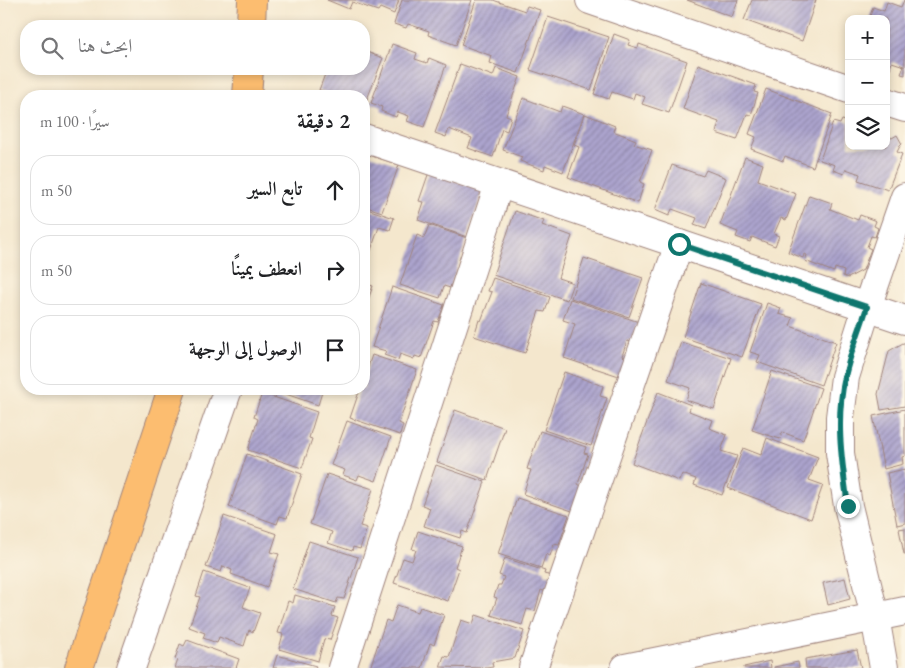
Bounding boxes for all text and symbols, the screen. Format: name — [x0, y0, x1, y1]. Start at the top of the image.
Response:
map controls — [845, 15, 890, 150]
button: + — [845, 15, 890, 60]
search box — [20, 20, 370, 75]
text: ابحث هنا — [78, 33, 132, 58]
icon: search — [38, 34, 66, 62]
button: − — [845, 60, 890, 105]
button: layers — [845, 105, 890, 150]
text: 2 دقيقة — [297, 107, 350, 134]
text: سيرًا · 100 m — [40, 111, 110, 132]
text: تابع السير — [248, 176, 302, 201]
icon: ahead — [321, 176, 349, 204]
text: 50 m — [41, 180, 72, 201]
route start — [668, 233, 691, 256]
text: انعطف يمينًا — [231, 256, 302, 281]
icon: right — [321, 256, 349, 284]
text: 50 m — [41, 260, 72, 281]
text: الوصول إلى الوجهة — [189, 336, 302, 361]
icon: arrive — [321, 336, 349, 364]
route end — [837, 495, 860, 518]

